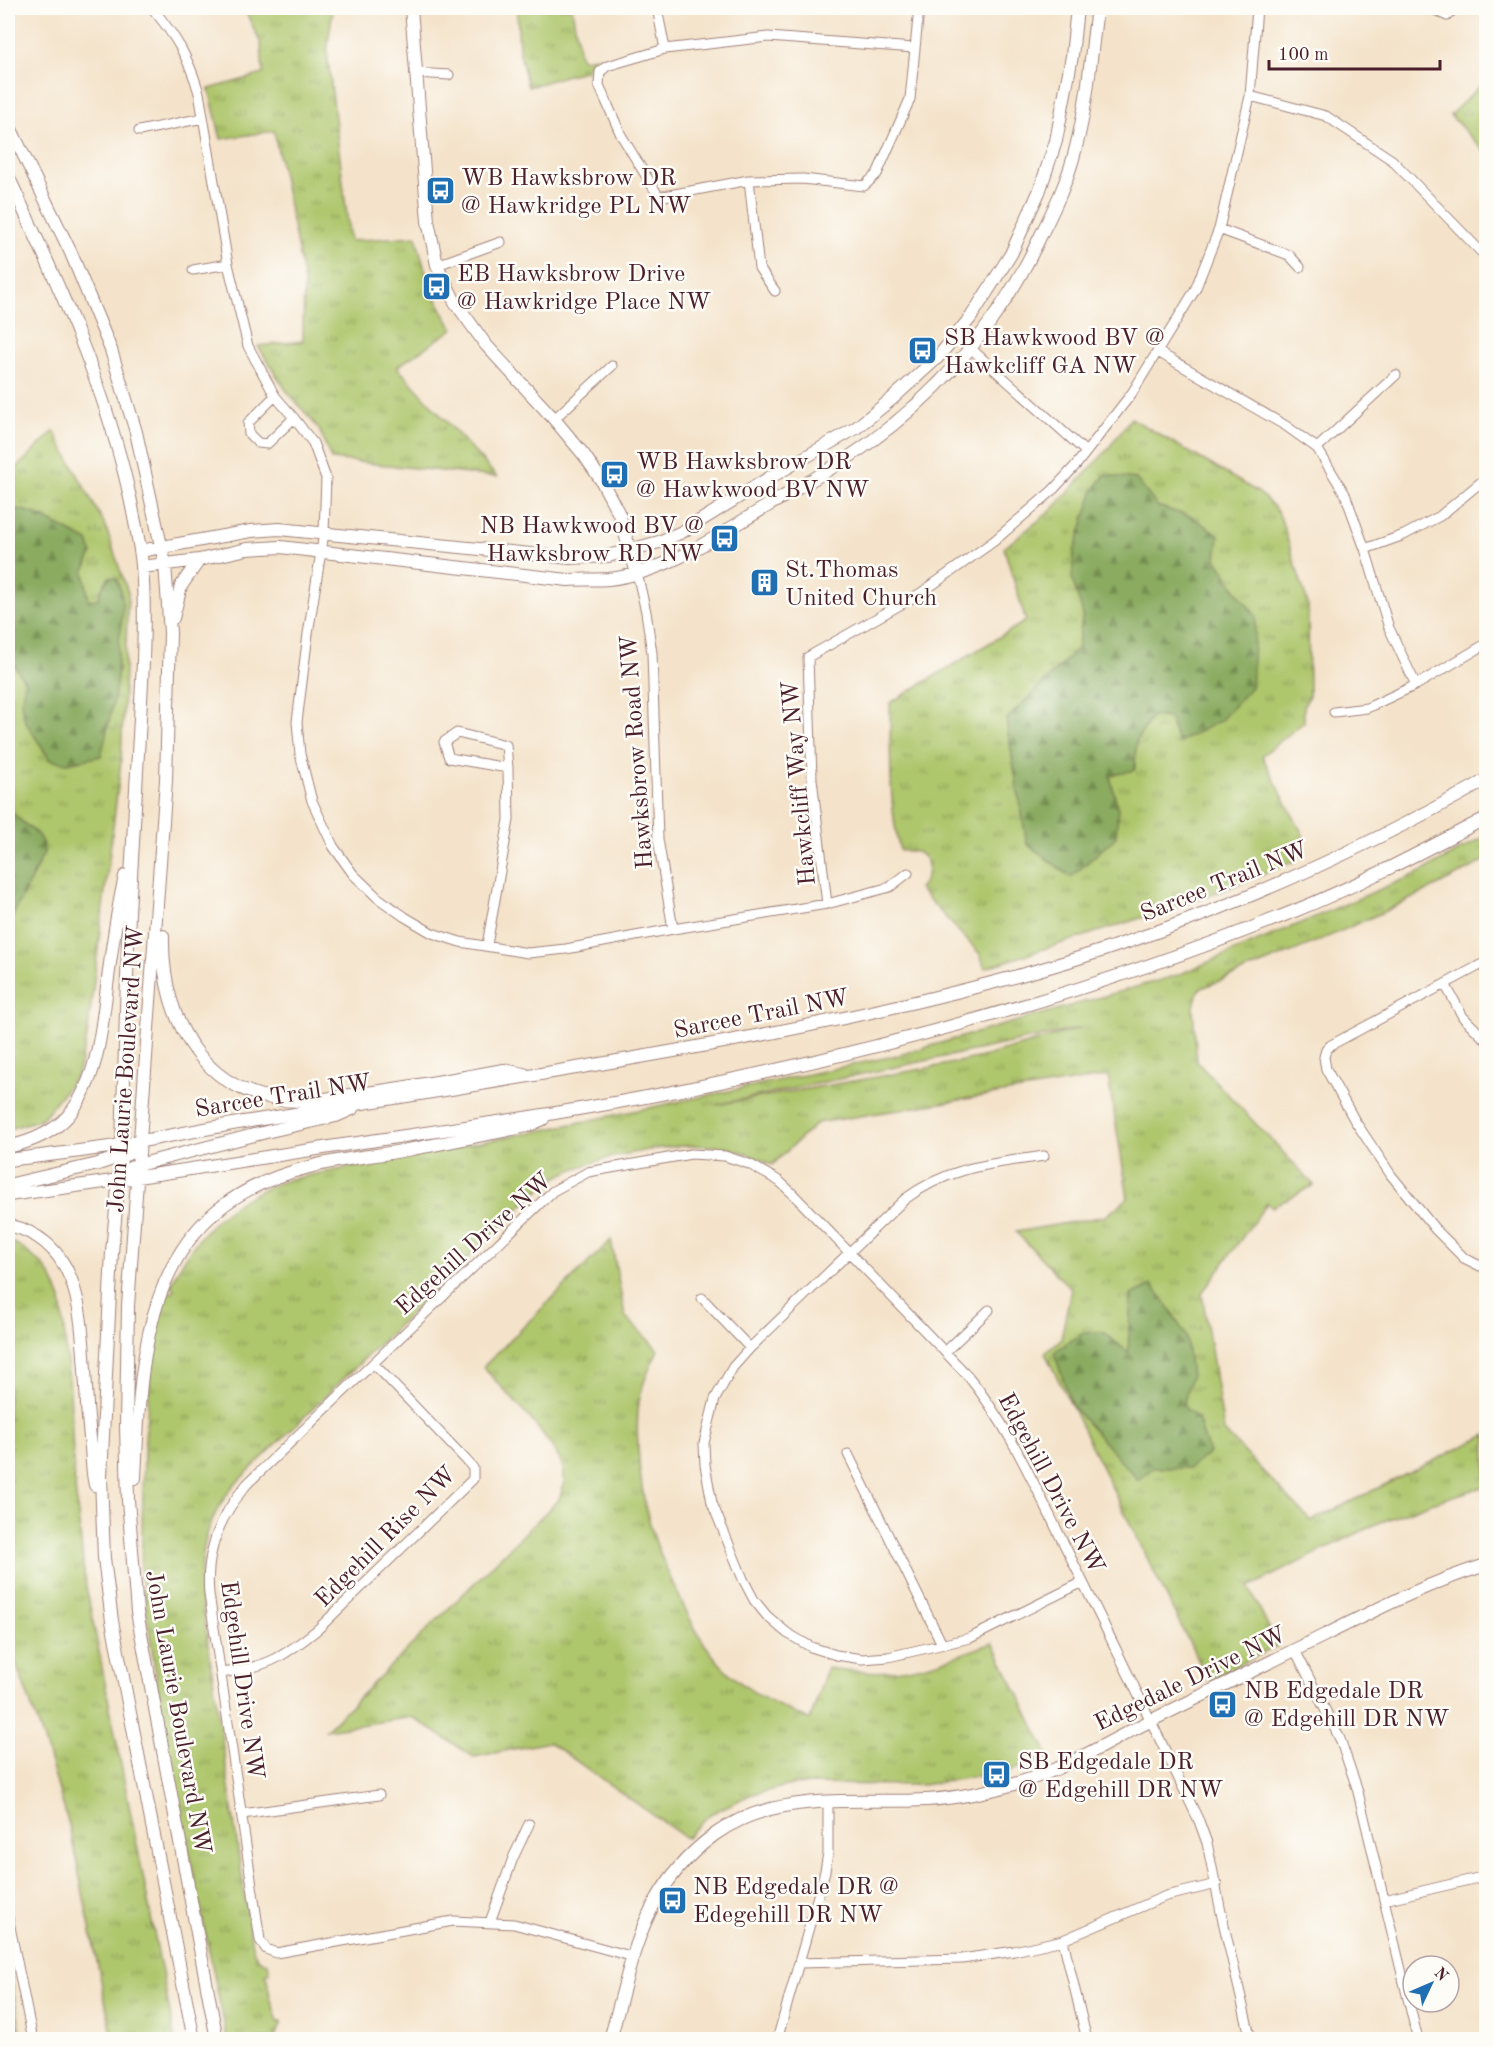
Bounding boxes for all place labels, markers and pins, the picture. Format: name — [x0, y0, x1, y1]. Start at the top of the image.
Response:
place label: WB Hawksbrow DR @ Hawkridge PL NW — [461, 167, 692, 219]
bus stop icon: WB Hawksbrow DR @ Hawkridge PL NW — [424, 175, 456, 207]
place label: EB Hawksbrow Drive @ Hawkridge Place NW — [457, 263, 712, 315]
bus stop icon: EB Hawksbrow Drive @ Hawkridge Place NW — [420, 271, 452, 303]
place label: SB Hawkwood BV @ Hawkcliff GA NW — [944, 327, 1165, 379]
bus stop icon: SB Hawkwood BV @ Hawkcliff GA NW — [907, 335, 939, 367]
place label: WB Hawksbrow DR @ Hawkwood BV NW — [636, 451, 870, 503]
bus stop icon: WB Hawksbrow DR @ Hawkwood BV NW — [599, 459, 631, 491]
place label: NB Hawkwood BV @ Hawksbrow RD NW — [480, 515, 704, 567]
bus stop icon: NB Hawkwood BV @ Hawksbrow RD NW — [709, 523, 741, 555]
place label: St.Thomas United Church — [785, 559, 937, 611]
building icon: St.Thomas United Church — [748, 567, 780, 599]
place label: NB Edgedale DR @ Edgehill DR NW — [1244, 1680, 1450, 1732]
bus stop icon: NB Edgedale DR @ Edgehill DR NW — [1207, 1688, 1239, 1720]
place label: SB Edgedale DR @ Edgehill DR NW — [1018, 1751, 1224, 1803]
bus stop icon: SB Edgedale DR @ Edgehill DR NW — [981, 1759, 1013, 1791]
place label: NB Edgedale DR @ Edegehill DR NW — [693, 1876, 899, 1928]
bus stop icon: NB Edgedale DR @ Edegehill DR NW — [656, 1884, 688, 1916]

